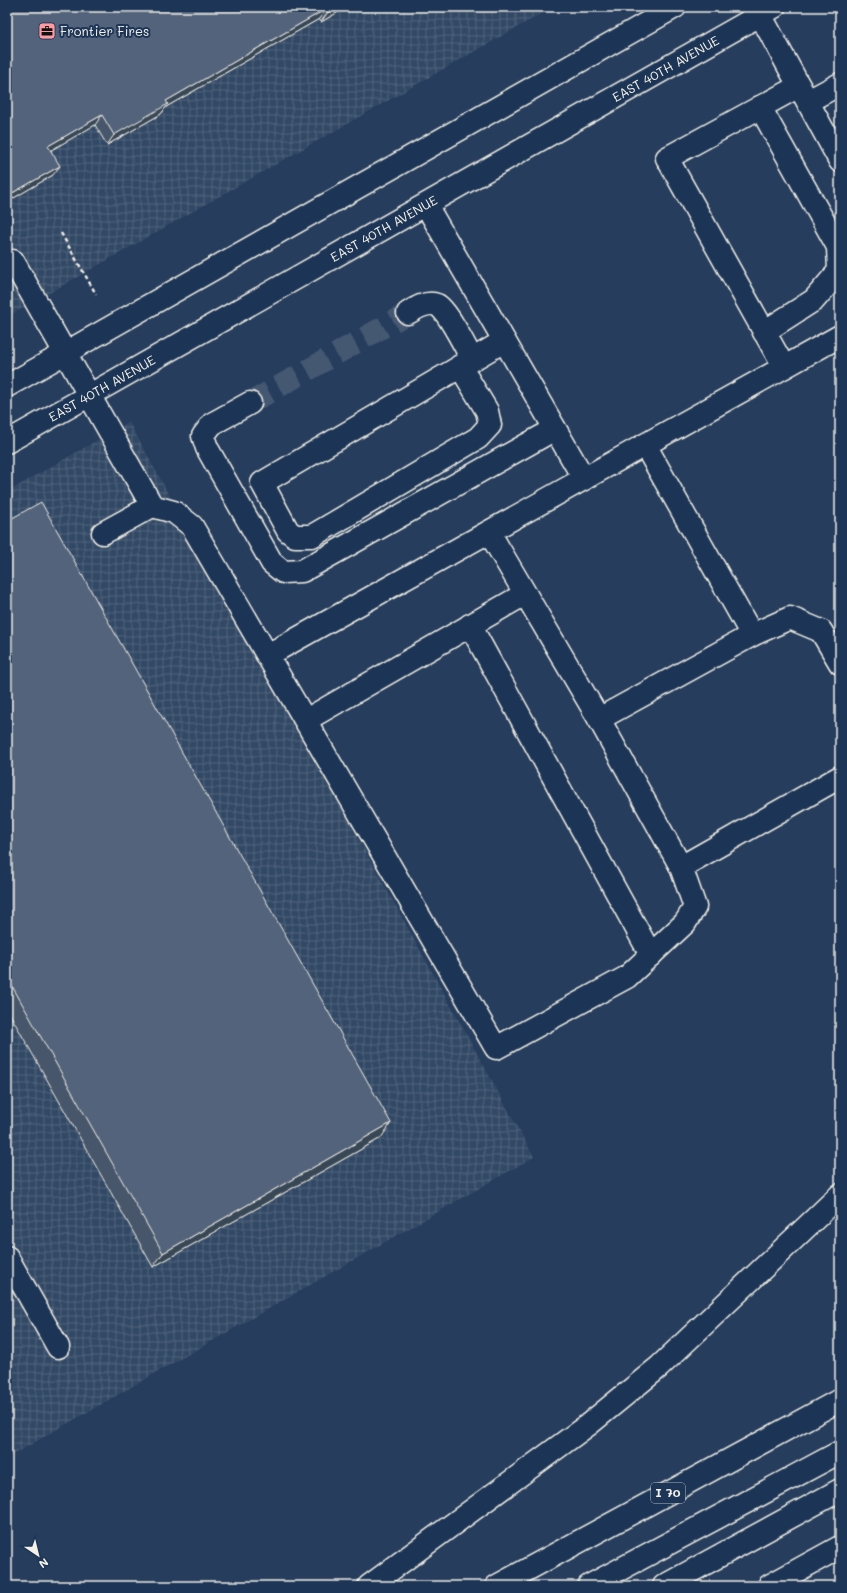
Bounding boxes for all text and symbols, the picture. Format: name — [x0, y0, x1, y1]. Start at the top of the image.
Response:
office icon: Frontier Fires — [37, 21, 57, 41]
place label: Frontier Fires — [60, 22, 149, 39]
street label: EAST 40TH AVENUE — [609, 31, 722, 105]
street label: EAST 40TH AVENUE — [327, 191, 440, 265]
street label: EAST 40TH AVENUE — [45, 351, 158, 425]
road number: I 70 — [651, 1483, 685, 1503]
north arrow — [18, 1535, 58, 1575]
text: N — [36, 1555, 52, 1572]

